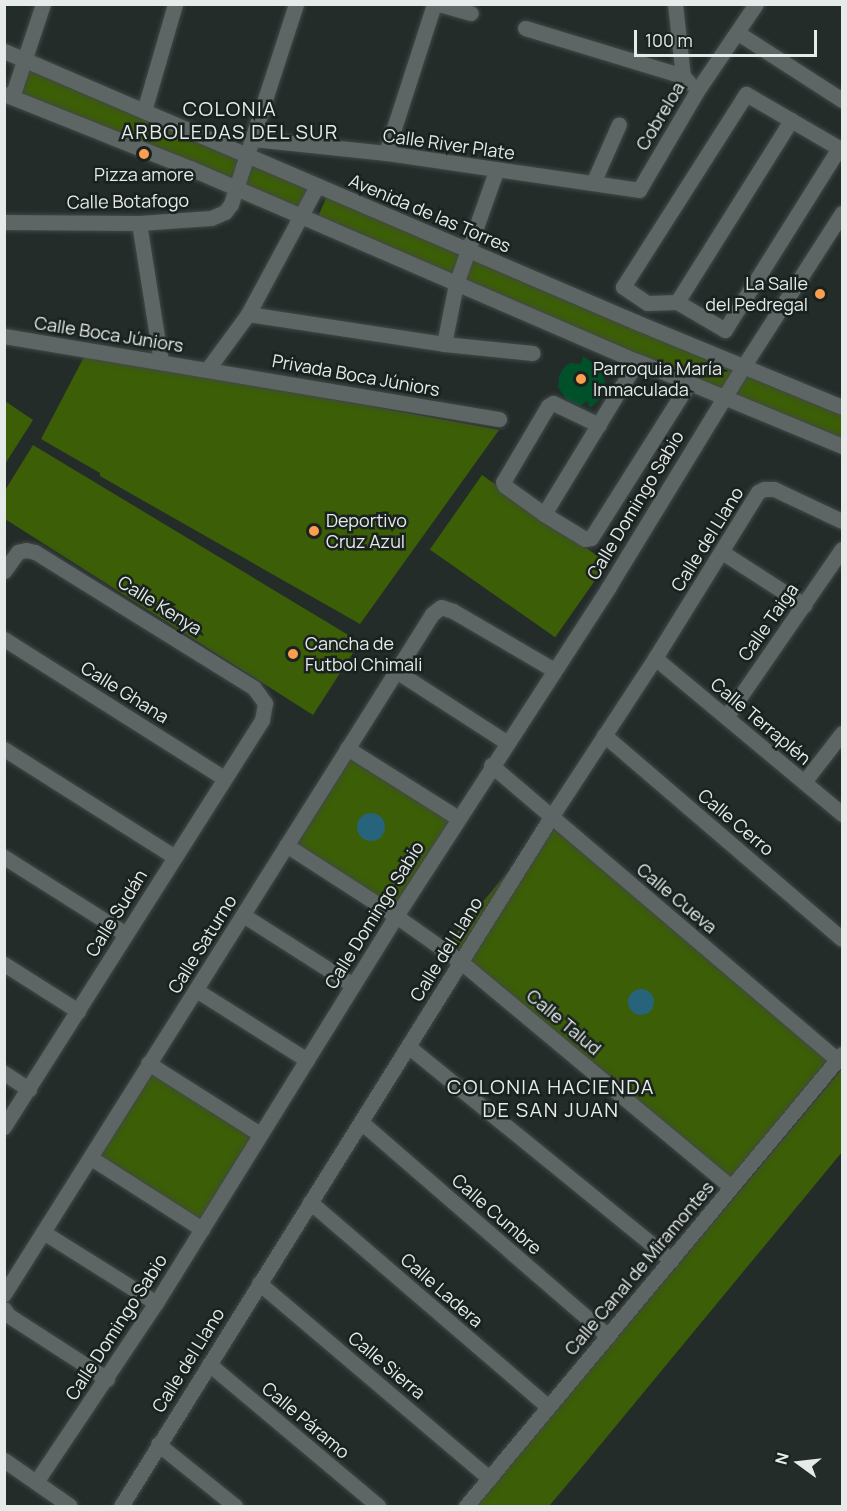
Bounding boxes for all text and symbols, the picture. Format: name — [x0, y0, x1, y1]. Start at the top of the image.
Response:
scale bar — [637, 18, 820, 56]
text: 100 m — [645, 28, 693, 52]
street label: Cobreloa — [631, 78, 689, 154]
district label: COLONIA ARBOLEDAS DEL SUR — [121, 96, 339, 143]
street label: Calle River Plate — [382, 124, 516, 164]
marker: Pizza amore — [137, 147, 151, 161]
place label: Pizza amore — [94, 163, 194, 185]
street label: Avenida de las Torres — [346, 169, 514, 257]
street label: Calle Botafogo — [67, 189, 189, 213]
place label: La Salle del Pedregal — [705, 273, 808, 316]
marker: La Salle del Pedregal — [813, 287, 827, 301]
street label: Calle Boca Júniors — [33, 312, 185, 356]
street label: Privada Boca Júniors — [271, 350, 441, 400]
place label: Parroquia María Inmaculada — [593, 358, 722, 400]
marker: Parroquia María Inmaculada — [574, 372, 588, 386]
street label: Calle Domingo Sabio — [582, 427, 688, 583]
street label: Calle del Llano — [666, 483, 748, 595]
place label: Deportivo Cruz Azul — [326, 510, 407, 552]
marker: Deportivo Cruz Azul — [307, 524, 321, 538]
street label: Calle Kenya — [114, 571, 206, 639]
street label: Calle Taiga — [733, 579, 803, 665]
place label: Cancha de Futbol Chimali — [305, 633, 423, 676]
marker: Cancha de Futbol Chimali — [286, 647, 300, 661]
street label: Calle Ghana — [77, 656, 173, 728]
street label: Calle Terraplén — [707, 673, 815, 769]
street label: Calle Cerro — [694, 784, 778, 860]
street label: Calle Domingo Sabio — [320, 837, 428, 993]
street label: Calle Cueva — [633, 858, 721, 938]
street label: Calle Sudán — [81, 865, 151, 961]
street label: Calle Saturno — [163, 891, 241, 997]
street label: Calle del Llano — [405, 893, 487, 1005]
street label: Calle Talud — [522, 985, 606, 1059]
district label: COLONIA HACIENDA DE SAN JUAN — [447, 1074, 655, 1121]
street label: Calle Cumbre — [448, 1169, 546, 1259]
street label: Calle Canal de Miramontes — [560, 1177, 718, 1359]
street label: Calle Ladera — [396, 1248, 488, 1332]
street label: Calle Domingo Sabio — [61, 1250, 171, 1404]
street label: Calle del Llano — [147, 1304, 229, 1416]
street label: Calle Sierra — [344, 1327, 430, 1403]
street label: Calle Páramo — [258, 1377, 354, 1463]
north arrow — [769, 1433, 829, 1493]
text: N — [769, 1450, 794, 1467]

